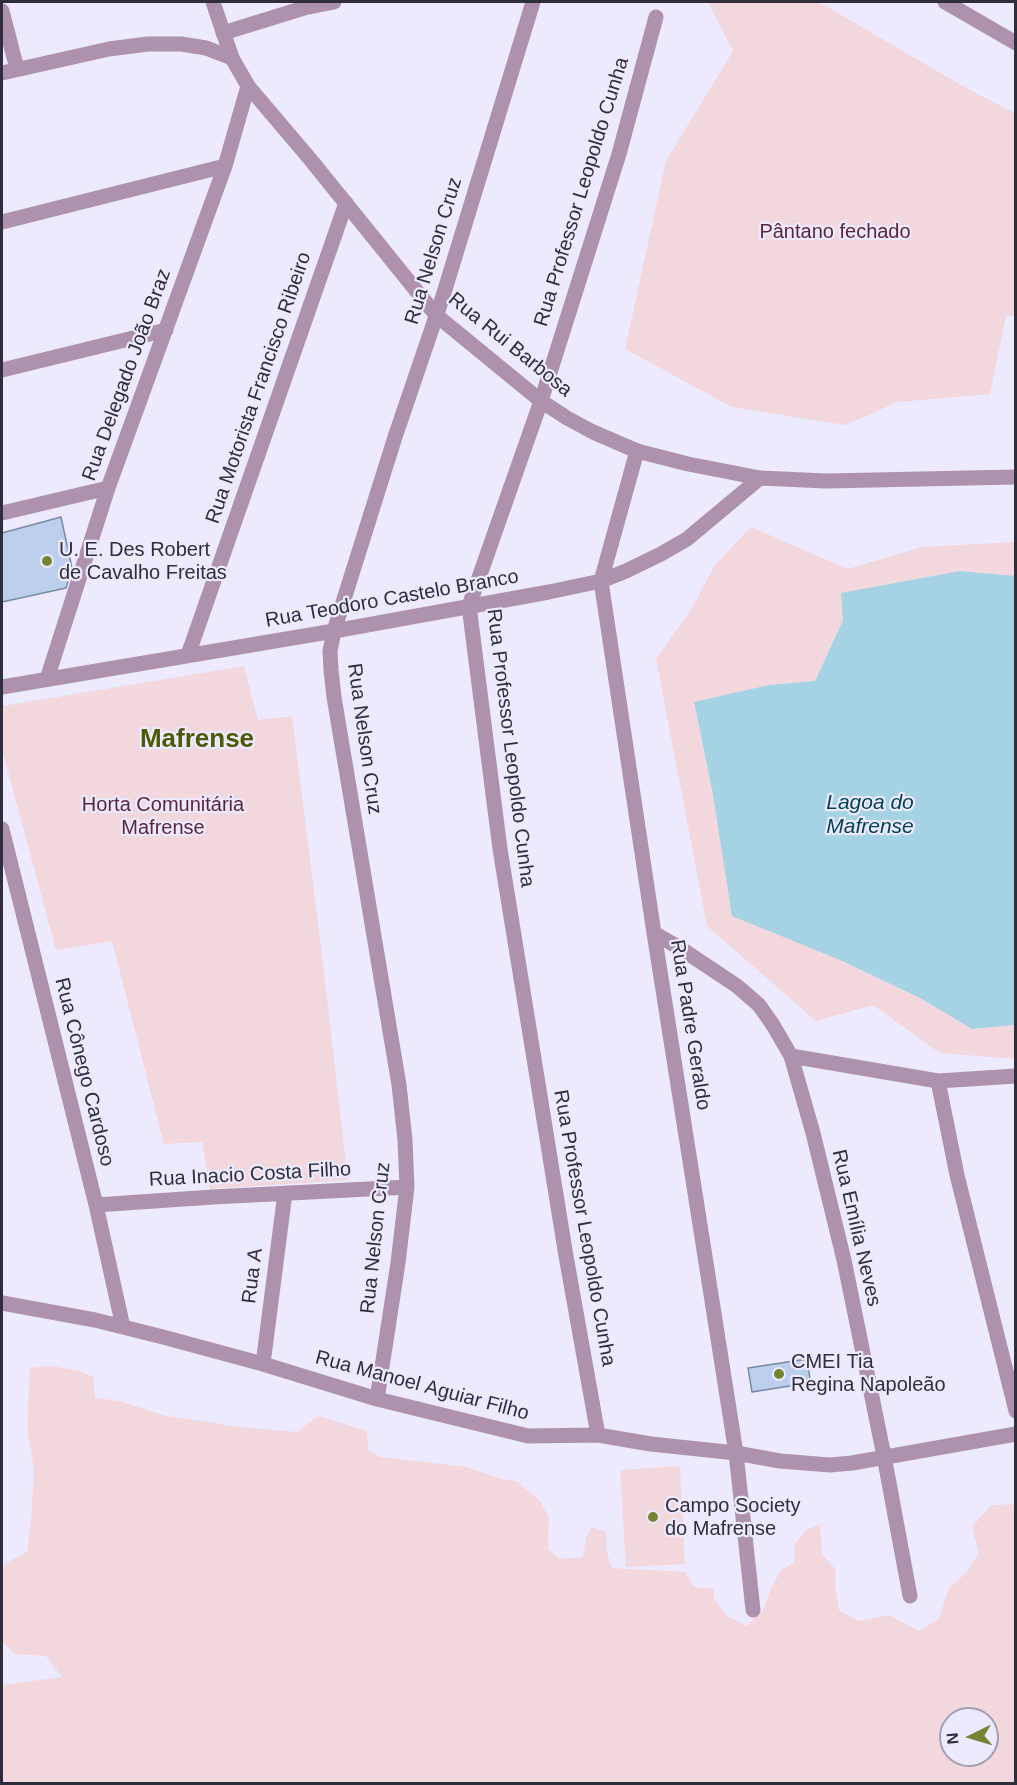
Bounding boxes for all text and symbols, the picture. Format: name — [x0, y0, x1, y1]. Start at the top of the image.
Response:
street label: Rua Professor Leopoldo Cunha — [530, 55, 634, 329]
street label: Rua Nelson Cruz — [400, 175, 468, 327]
park label: Pântano fechado — [759, 220, 911, 244]
street label: Rua Motorista Francisco Ribeiro — [201, 249, 317, 527]
street label: Rua Delegado João Braz — [78, 266, 176, 484]
street label: Rua Rui Barbosa — [443, 288, 577, 402]
place label: U. E. Des Robert de Cavalho Freitas — [59, 538, 227, 585]
marker: U. E. Des Robert de Cavalho Freitas — [40, 554, 54, 568]
street label: Rua Teodoro Castelo Branco — [263, 565, 521, 633]
street label: Rua Professor Leopoldo Cunha — [481, 607, 539, 889]
street label: Rua Nelson Cruz — [342, 662, 386, 816]
district label: Mafrense — [140, 724, 254, 756]
water label: Lagoa do Mafrense — [826, 790, 914, 840]
park label: Horta Comunitária Mafrense — [82, 793, 244, 840]
street label: Rua Padre Geraldo — [665, 938, 715, 1112]
street label: Rua Cônego Cardoso — [49, 975, 119, 1169]
street label: Rua Professor Leopoldo Cunha — [548, 1088, 620, 1368]
street label: Rua Emília Neves — [826, 1147, 886, 1309]
street label: Rua Inacio Costa Filho — [148, 1158, 352, 1192]
street label: Rua Nelson Cruz — [356, 1161, 396, 1315]
street label: Rua A — [238, 1247, 268, 1305]
street label: Rua Manoel Aguiar Filho — [313, 1346, 531, 1426]
place label: CMEI Tia Regina Napoleão — [791, 1350, 946, 1397]
marker: CMEI Tia Regina Napoleão — [772, 1367, 786, 1381]
place label: Campo Society do Mafrense — [665, 1494, 801, 1541]
marker: Campo Society do Mafrense — [646, 1510, 660, 1524]
north arrow — [939, 1707, 999, 1767]
text: N — [944, 1732, 962, 1745]

